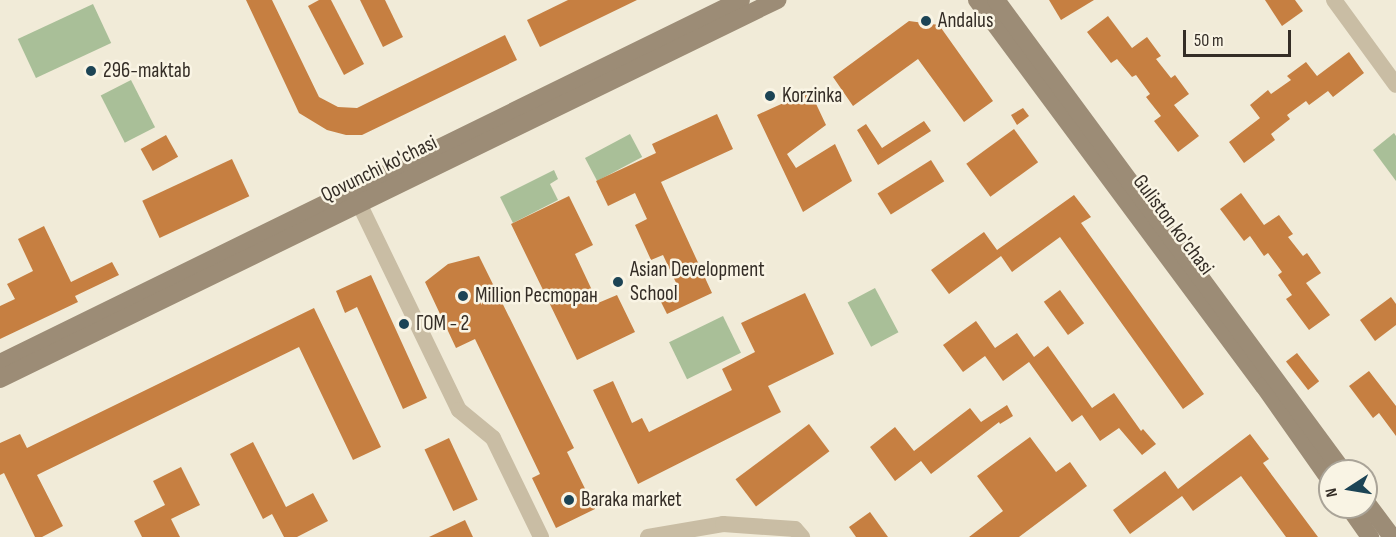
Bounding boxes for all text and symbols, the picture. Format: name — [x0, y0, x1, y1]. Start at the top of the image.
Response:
place label: Andalus — [938, 8, 993, 34]
marker: Andalus — [919, 14, 933, 28]
scale bar — [1186, 18, 1294, 56]
text: 50 m — [1194, 30, 1224, 51]
place label: 296-maktab — [103, 58, 191, 84]
marker: 296-maktab — [84, 64, 98, 78]
place label: Korzinka — [782, 83, 842, 109]
marker: Korzinka — [763, 89, 777, 103]
street label: Qovunchi ko'chasi — [317, 130, 441, 208]
street label: Guliston ko'chasi — [1127, 170, 1219, 280]
place label: Asian Development School — [630, 257, 765, 307]
marker: Asian Development School — [611, 275, 625, 289]
place label: Million Ресторан — [475, 283, 598, 309]
marker: Million Ресторан — [456, 289, 470, 303]
place label: ГОМ - 2 — [416, 311, 469, 337]
marker: ГОМ - 2 — [397, 317, 411, 331]
north arrow — [1318, 459, 1378, 519]
text: N — [1322, 486, 1342, 499]
place label: Baraka market — [581, 487, 682, 513]
marker: Baraka market — [562, 493, 576, 507]

